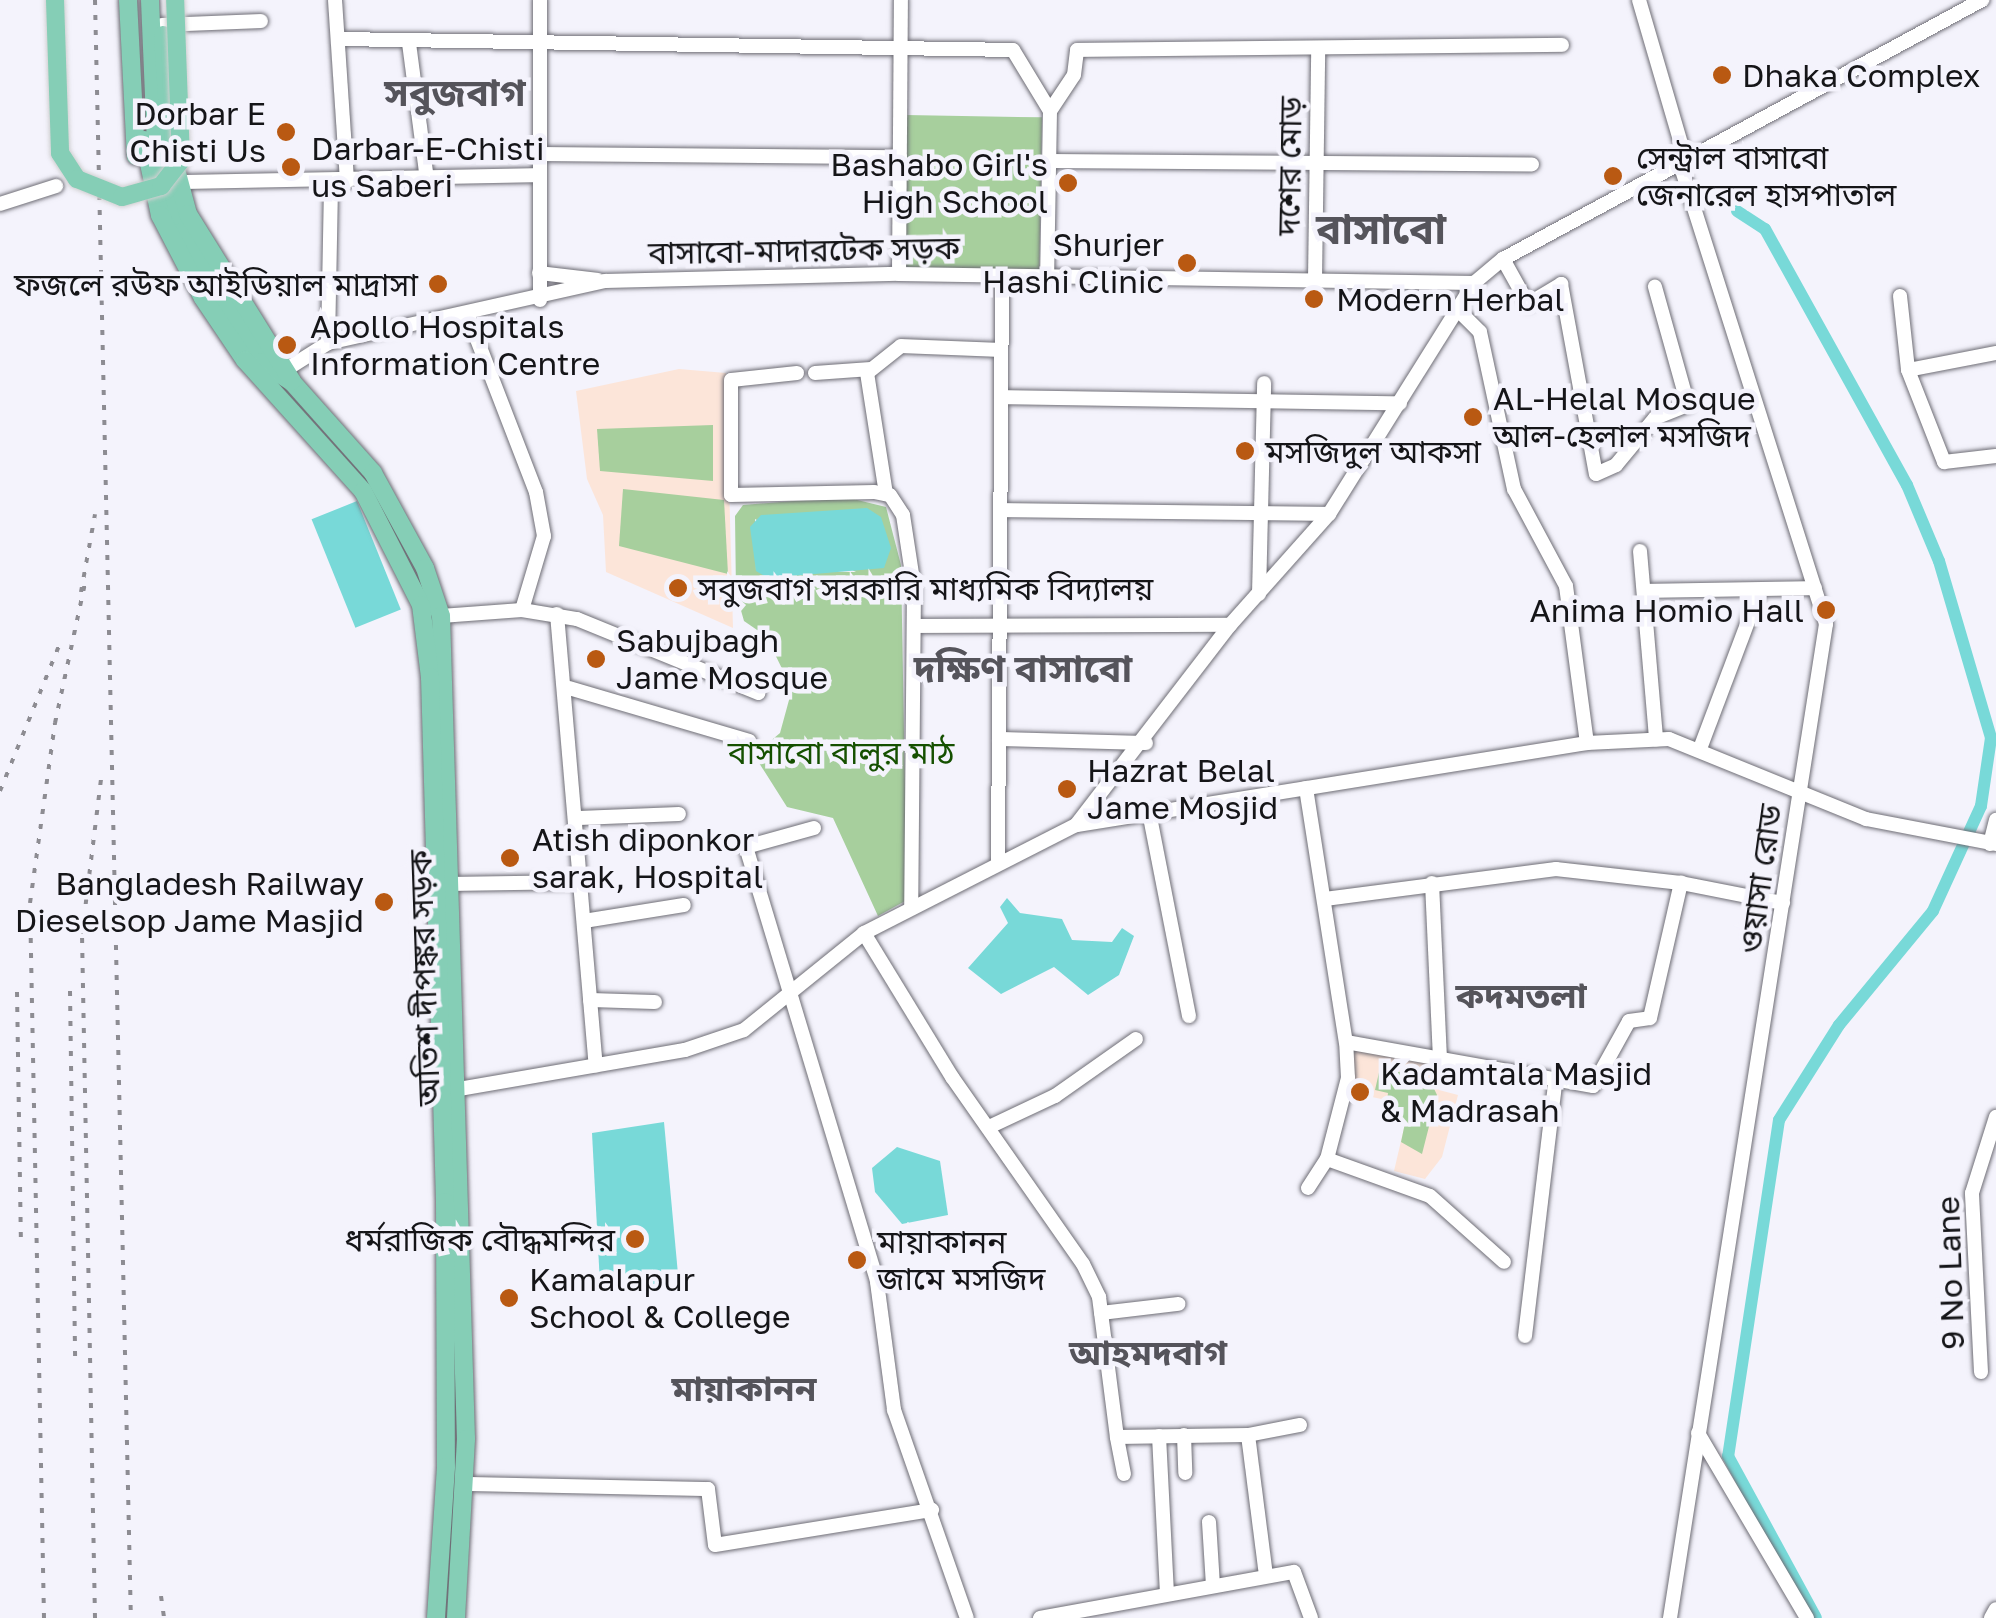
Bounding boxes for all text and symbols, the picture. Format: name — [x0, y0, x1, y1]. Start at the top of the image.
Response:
place label: Dhaka Complex — [1742, 56, 1980, 94]
marker: Dhaka Complex — [1711, 64, 1733, 86]
district label: সবুজবাগ — [384, 69, 526, 115]
place label: Dorbar E Chisti Us — [129, 95, 266, 170]
street label: দশের মোড় — [1269, 96, 1309, 236]
marker: Dorbar E Chisti Us — [275, 121, 297, 143]
place label: Darbar-E-Chisti us Saberi — [311, 130, 544, 205]
place label: সেন্ট্রাল বাসাবো জেনারেল হাসপাতাল — [1636, 139, 1896, 214]
place label: Bashabo Girl's High School — [830, 146, 1048, 221]
marker: Darbar-E-Chisti us Saberi — [280, 156, 302, 178]
marker: সেন্ট্রাল বাসাবো জেনারেল হাসপাতাল — [1600, 163, 1626, 189]
marker: Bashabo Girl's High School — [1057, 172, 1079, 194]
district label: বাসাবো — [1316, 203, 1446, 253]
place label: Shurjer Hashi Clinic — [982, 226, 1164, 301]
street label: বাসাবো-মাদারটেক সড়ক — [648, 228, 960, 272]
marker: Shurjer Hashi Clinic — [1174, 250, 1200, 276]
place label: ফজলে রউফ আইডিয়াল মাদ্রাসা — [14, 265, 418, 303]
marker: ফজলে রউফ আইডিয়াল মাদ্রাসা — [427, 273, 449, 295]
place label: Modern Herbal — [1336, 280, 1564, 318]
marker: Modern Herbal — [1301, 286, 1327, 312]
place label: Apollo Hospitals Information Centre — [310, 308, 600, 383]
marker: Apollo Hospitals Information Centre — [274, 332, 300, 358]
place label: AL-Helal Mosque আল-হেলাল মসজিদ — [1493, 380, 1756, 455]
marker: AL-Helal Mosque আল-হেলাল মসজিদ — [1462, 406, 1484, 428]
place label: মসজিদুল আকসা — [1265, 432, 1481, 470]
marker: মসজিদুল আকসা — [1234, 440, 1256, 462]
place label: সবুজবাগ সরকারি মাধ্যমিক বিদ্যালয় — [698, 569, 1153, 607]
marker: সবুজবাগ সরকারি মাধ্যমিক বিদ্যালয় — [667, 577, 689, 599]
place label: Anima Homio Hall — [1529, 591, 1804, 629]
marker: Anima Homio Hall — [1813, 597, 1839, 623]
place label: Sabujbagh Jame Mosque — [616, 622, 828, 697]
district label: দক্ষিণ বাসাবো — [914, 645, 1132, 691]
marker: Sabujbagh Jame Mosque — [585, 648, 607, 670]
park label: বাসাবো বালুর মাঠ — [728, 733, 954, 771]
place label: Hazrat Belal Jame Mosjid — [1087, 752, 1278, 827]
marker: Hazrat Belal Jame Mosjid — [1056, 778, 1078, 800]
street label: ওয়াসা রোড — [1731, 802, 1789, 956]
place label: Atish diponkor sarak, Hospital — [532, 821, 763, 896]
marker: Atish diponkor sarak, Hospital — [497, 845, 523, 871]
street label: অতিশ দীপঙ্কর সড়ক — [400, 849, 448, 1107]
place label: Bangladesh Railway Dieselsop Jame Masjid — [15, 865, 364, 940]
marker: Bangladesh Railway Dieselsop Jame Masjid — [373, 891, 395, 913]
district label: কদমতলা — [1455, 974, 1587, 1016]
place label: Kadamtala Masjid & Madrasah — [1380, 1055, 1652, 1130]
marker: Kadamtala Masjid & Madrasah — [1349, 1081, 1371, 1103]
street label: 9 No Lane — [1928, 1195, 1972, 1351]
place label: ধর্মরাজিক বৌদ্ধমন্দির — [345, 1220, 615, 1258]
place label: মায়াকানন জামে মসজিদ — [877, 1223, 1046, 1298]
marker: ধর্মরাজিক বৌদ্ধমন্দির — [624, 1228, 646, 1250]
marker: মায়াকানন জামে মসজিদ — [846, 1249, 868, 1271]
place label: Kamalapur School & College — [529, 1261, 791, 1336]
marker: Kamalapur School & College — [498, 1287, 520, 1309]
district label: আহমদবাগ — [1069, 1331, 1227, 1373]
district label: মায়াকানন — [671, 1367, 817, 1409]

